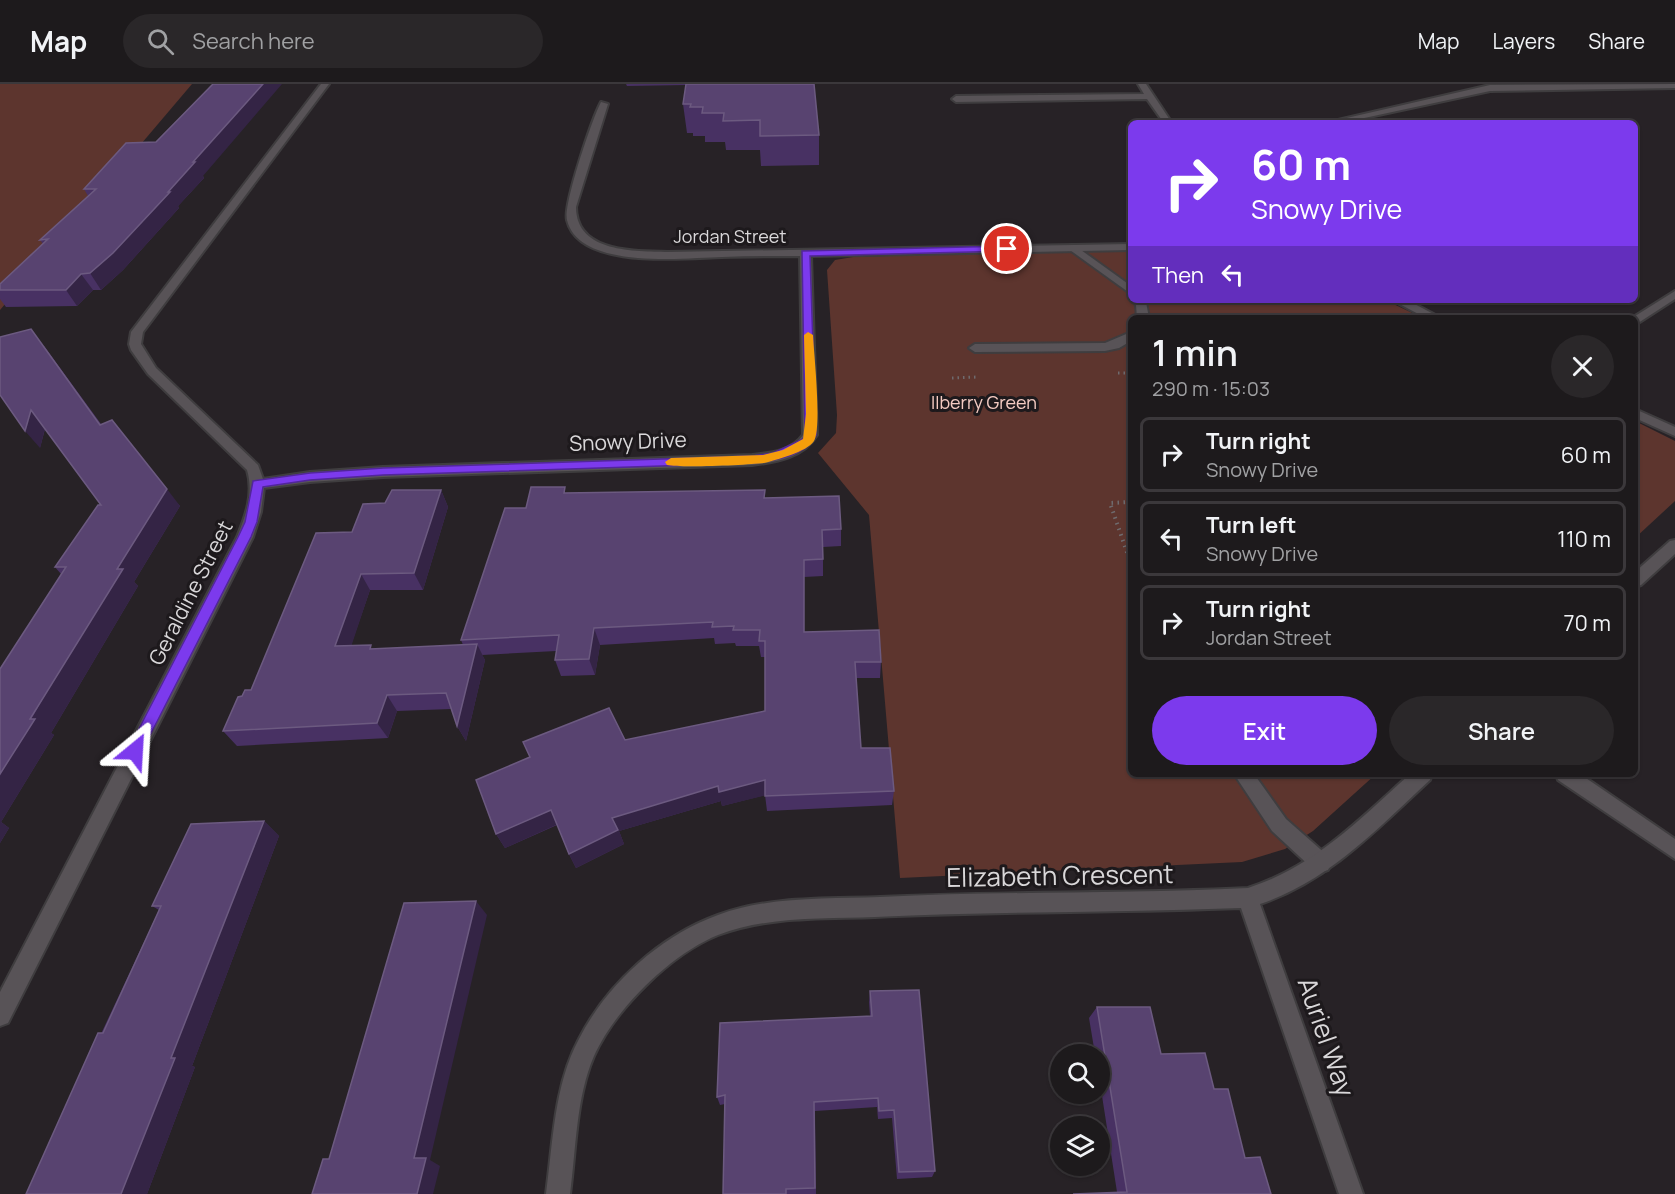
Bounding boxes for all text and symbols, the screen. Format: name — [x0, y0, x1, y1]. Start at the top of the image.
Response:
search box — [123, 14, 543, 68]
text: Map — [30, 22, 87, 60]
icon: search — [144, 25, 177, 58]
text: Search here — [192, 26, 315, 56]
text: Map — [1418, 27, 1459, 55]
text: Layers — [1492, 27, 1555, 55]
text: Share — [1588, 27, 1645, 55]
text: 60 m — [1251, 135, 1351, 193]
icon: right — [1152, 144, 1230, 222]
text: Snowy Drive — [1251, 190, 1402, 227]
pin — [981, 223, 1032, 274]
street label: Jordan Street — [673, 224, 787, 248]
icon: arrive — [990, 232, 1023, 265]
icon: left — [1216, 258, 1249, 291]
text: Then — [1152, 260, 1204, 290]
text: 1 min — [1152, 328, 1238, 377]
button: close — [1551, 335, 1614, 398]
text: 290 m · 15:03 — [1152, 375, 1270, 402]
park label: Ilberry Green — [931, 390, 1037, 414]
street label: Snowy Drive — [569, 425, 687, 457]
text: Turn right — [1206, 426, 1311, 456]
icon: right — [1155, 438, 1188, 471]
text: 60 m — [1561, 440, 1611, 470]
text: Snowy Drive — [1206, 456, 1318, 483]
text: Turn left — [1206, 510, 1296, 540]
street label: Geraldine Street — [142, 515, 239, 670]
icon: left — [1155, 522, 1188, 555]
text: 110 m — [1557, 524, 1611, 554]
text: Snowy Drive — [1206, 540, 1318, 567]
text: Turn right — [1206, 594, 1311, 624]
icon: right — [1155, 606, 1188, 639]
text: 70 m — [1563, 608, 1611, 638]
text: Jordan Street — [1206, 624, 1332, 651]
button: Exit — [1152, 696, 1377, 765]
button: Share — [1389, 696, 1614, 765]
position arrow — [103, 719, 167, 783]
street label: Elizabeth Crescent — [946, 855, 1174, 895]
street label: Auriel Way — [1290, 972, 1364, 1102]
map controls — [1050, 1044, 1110, 1176]
button: search — [1050, 1044, 1110, 1104]
button: layers — [1050, 1116, 1110, 1176]

